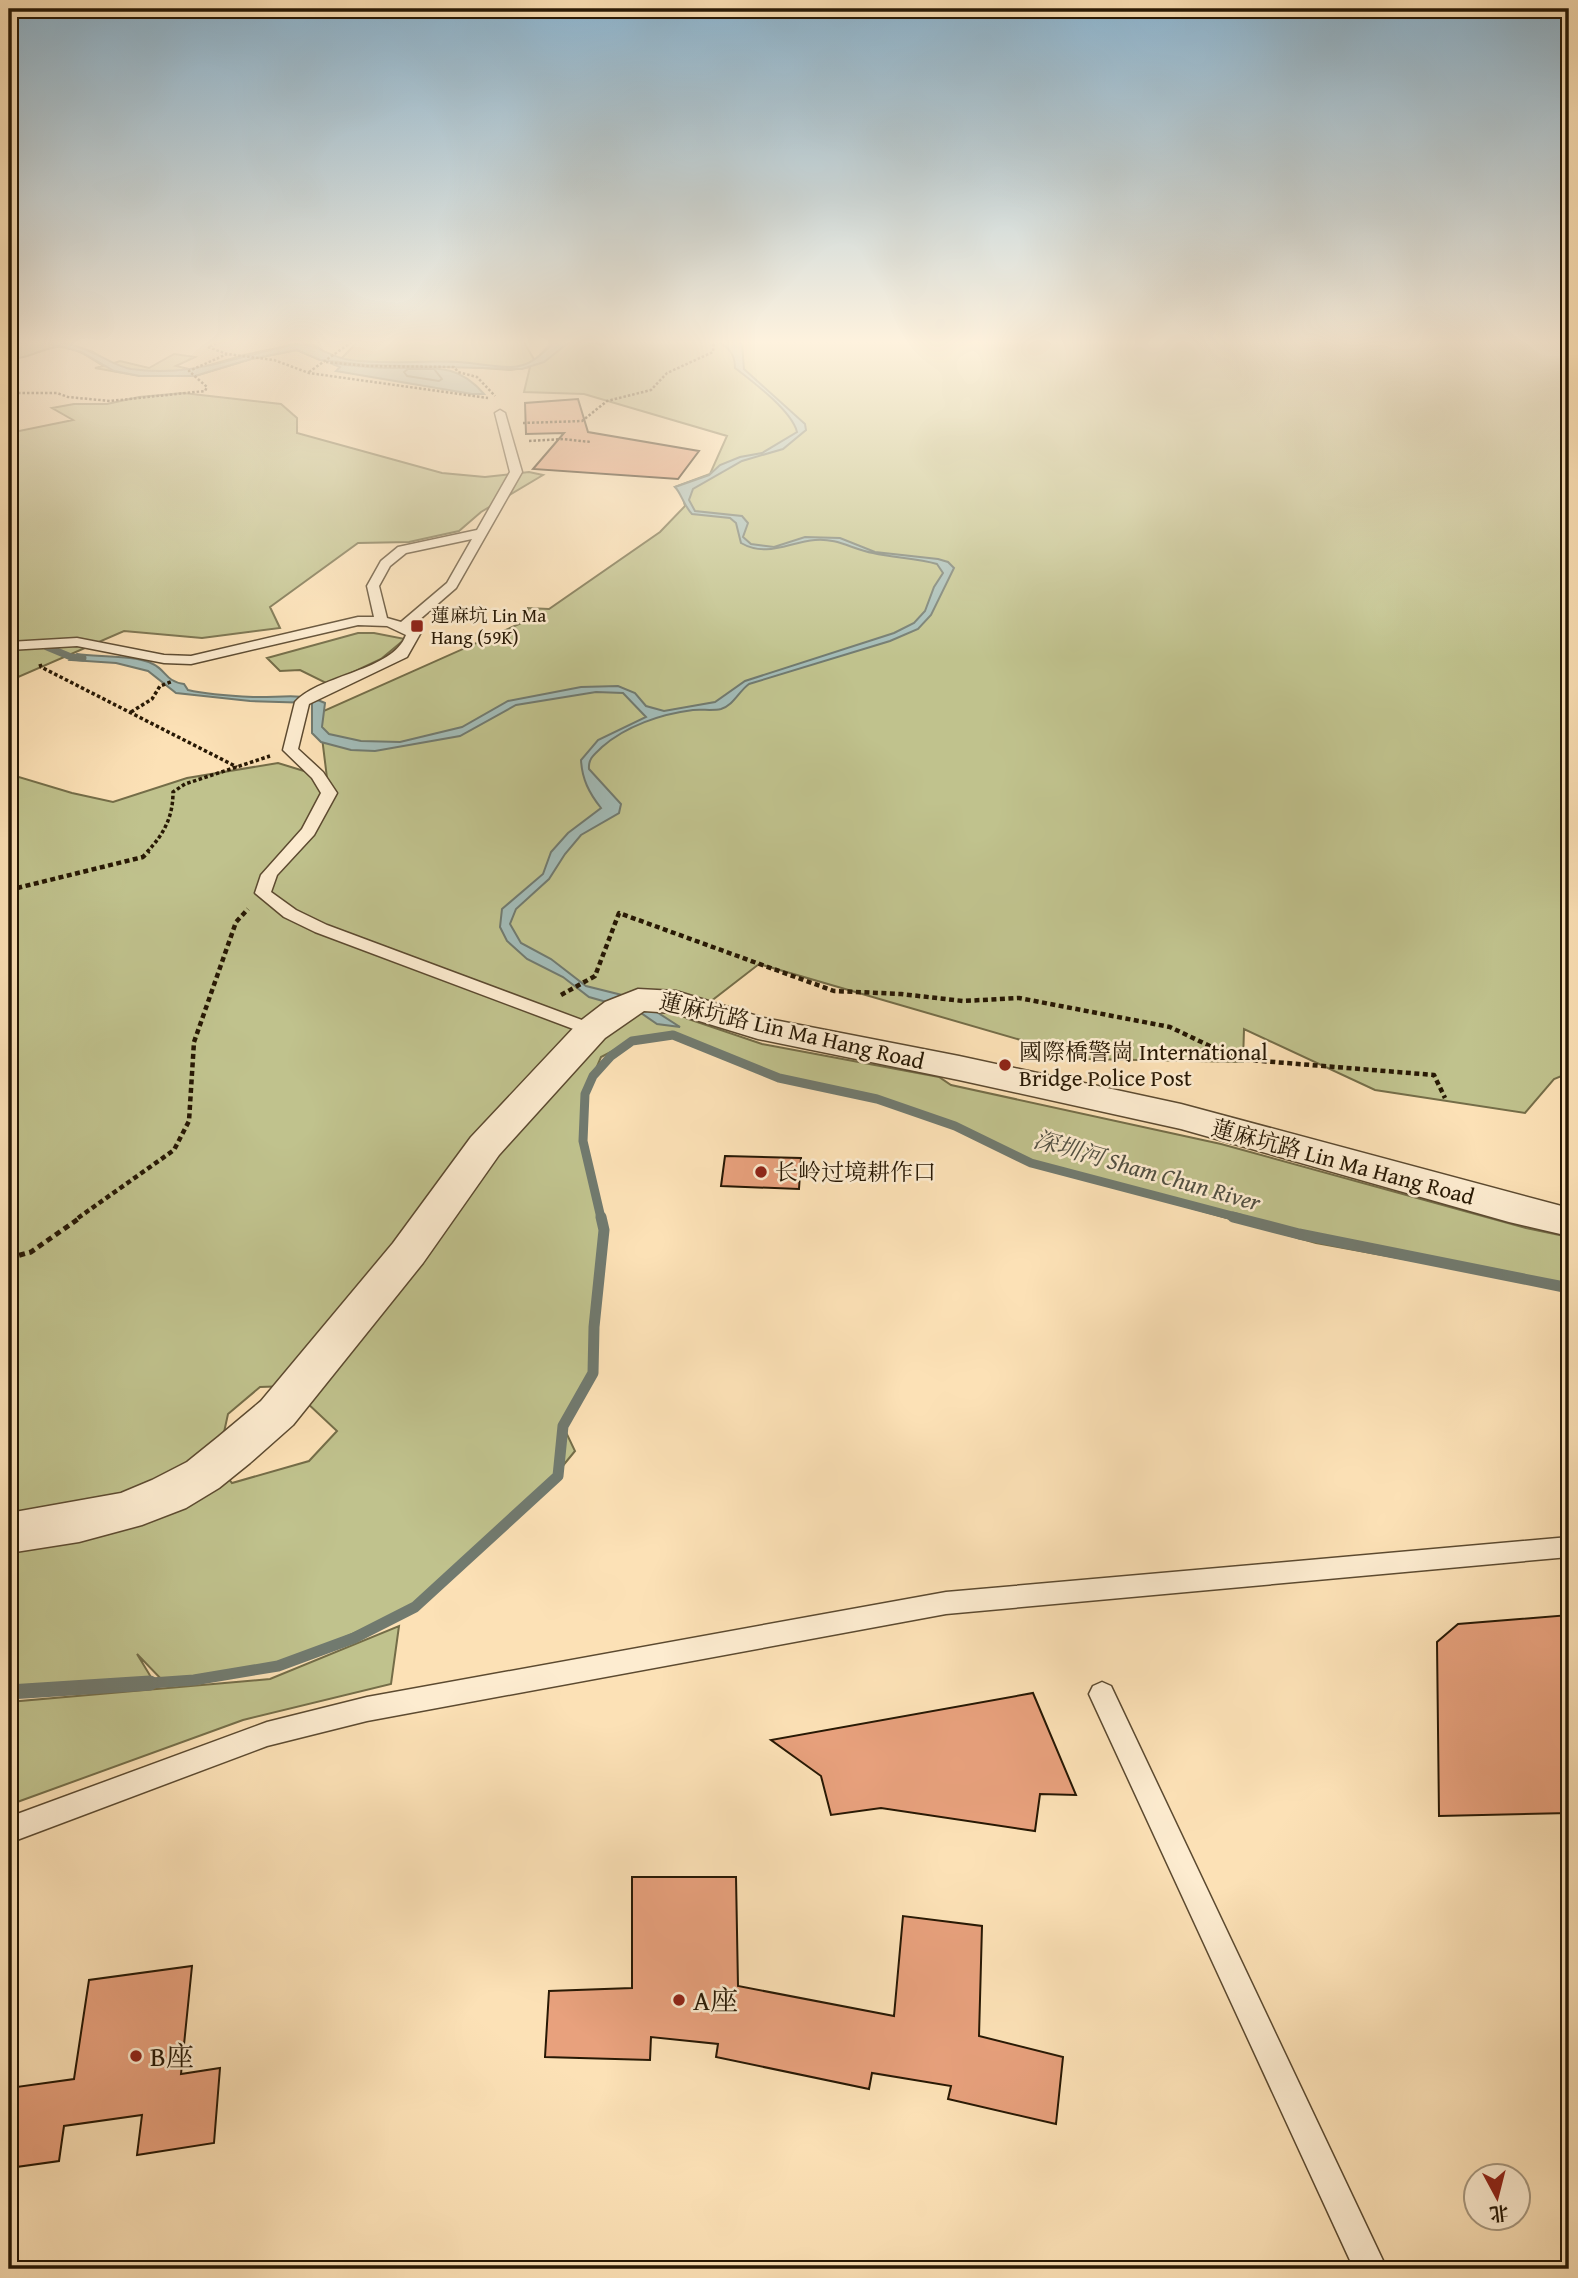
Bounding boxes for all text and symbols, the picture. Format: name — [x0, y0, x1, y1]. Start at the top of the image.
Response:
place label: 蓮麻坑 Lin Ma Hang (59K) — [431, 601, 546, 651]
marker: 蓮麻坑 Lin Ma Hang (59K) — [409, 618, 425, 634]
street label: 蓮麻坑路 Lin Ma Hang Road — [656, 984, 929, 1077]
place label: 國際橋警崗 International Bridge Police Post — [1019, 1035, 1268, 1094]
marker: 國際橋警崗 International Bridge Police Post — [997, 1057, 1013, 1073]
street label: 蓮麻坑路 Lin Ma Hang Road — [1208, 1110, 1479, 1213]
water label: 深圳河 Sham Chun River — [1029, 1121, 1266, 1220]
place label: 长岭过境耕作口 — [775, 1155, 936, 1188]
marker: 长岭过境耕作口 — [753, 1164, 769, 1180]
place label: A座 — [693, 1979, 738, 2020]
marker: A座 — [671, 1992, 687, 2008]
place label: B座 — [150, 2035, 194, 2076]
marker: B座 — [128, 2048, 144, 2064]
north arrow — [1462, 2162, 1532, 2232]
text: 北 — [1488, 2199, 1510, 2229]

